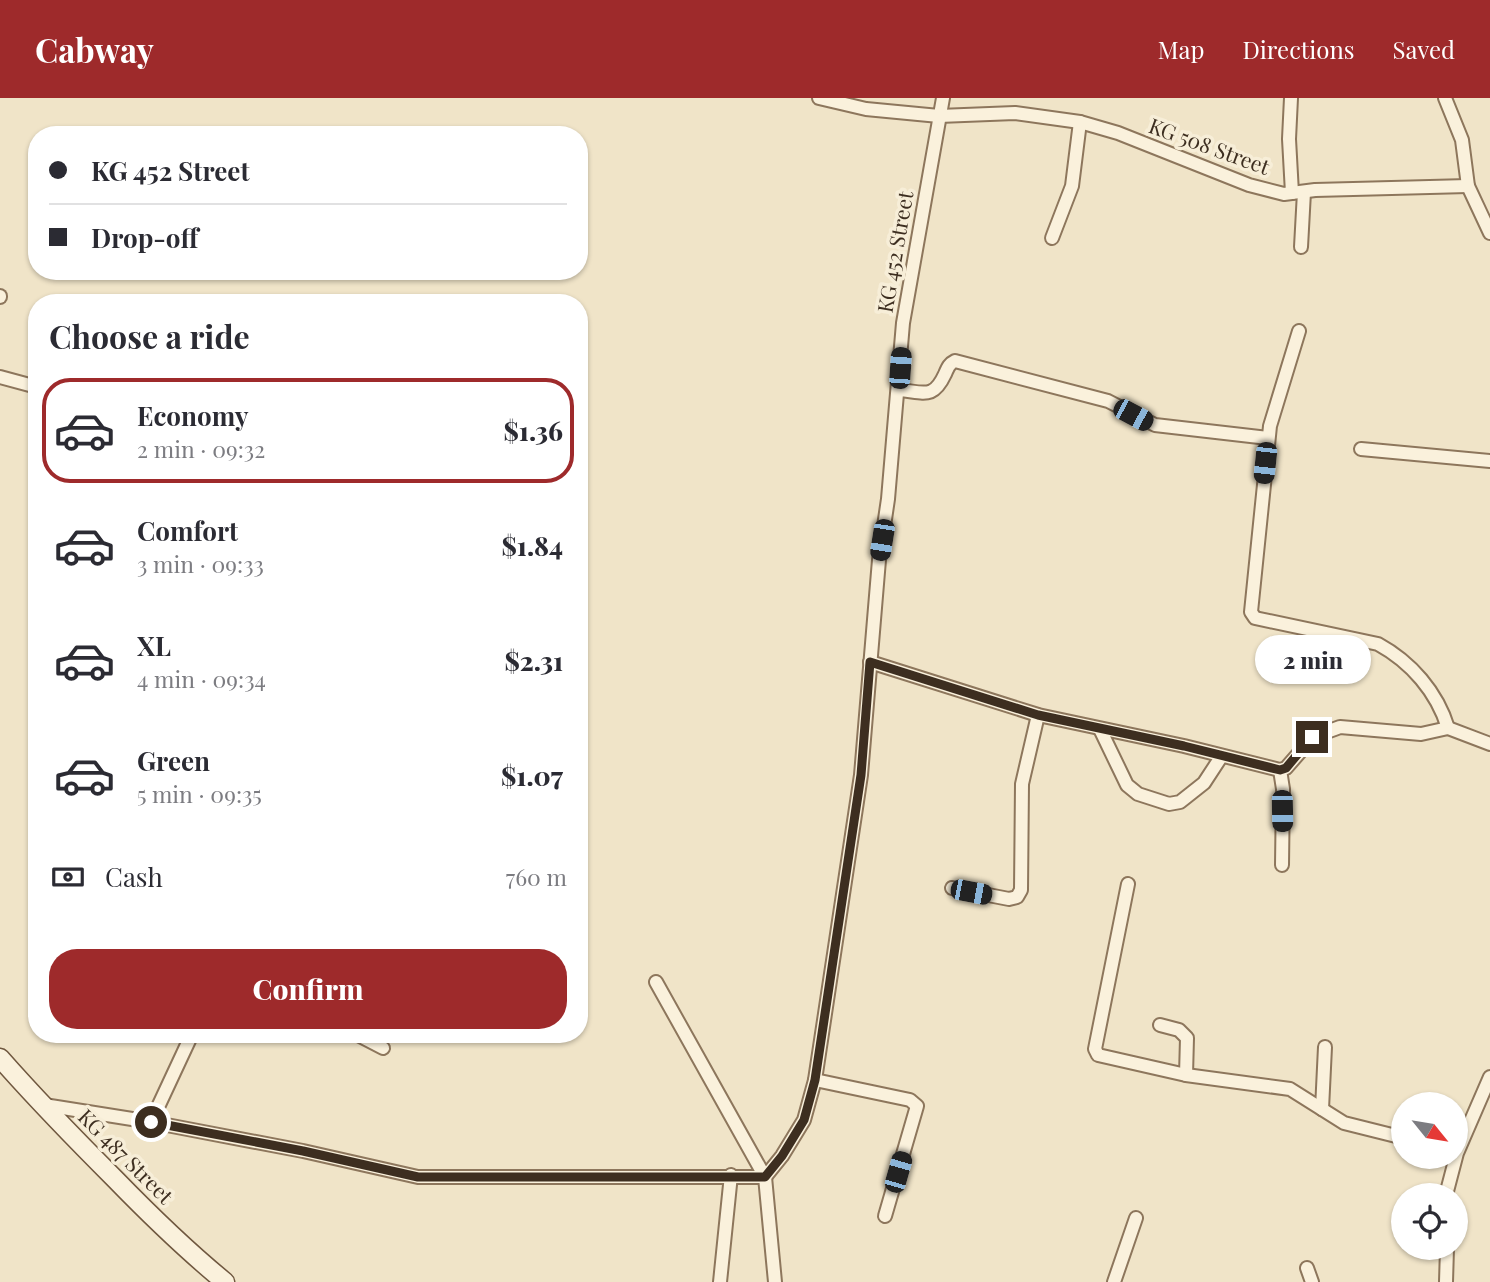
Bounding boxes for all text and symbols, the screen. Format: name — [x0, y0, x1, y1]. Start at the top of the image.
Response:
text: Cabway — [35, 27, 154, 71]
text: Map — [1158, 33, 1204, 65]
text: Directions — [1242, 33, 1355, 65]
text: Saved — [1393, 33, 1455, 65]
street label: KG 508 Street — [1145, 110, 1274, 180]
text: KG 452 Street — [91, 153, 250, 188]
street label: KG 452 Street — [870, 188, 919, 315]
text: Drop-off — [91, 220, 198, 255]
text: Choose a ride — [49, 314, 250, 357]
car — [889, 346, 912, 390]
car — [1110, 396, 1157, 434]
text: Economy — [137, 398, 248, 433]
icon: car — [53, 399, 116, 462]
text: $1.36 — [503, 413, 563, 448]
text: 2 min · 09:32 — [137, 433, 265, 464]
car — [1253, 441, 1278, 485]
text: Comfort — [137, 513, 238, 548]
icon: car — [53, 514, 116, 577]
car — [869, 518, 896, 562]
text: $1.84 — [501, 528, 563, 563]
text: 3 min · 09:33 — [137, 548, 264, 579]
text: XL — [137, 628, 171, 663]
icon: car — [53, 629, 116, 692]
callout: 2 min — [1254, 636, 1370, 684]
text: $2.31 — [504, 643, 563, 678]
text: 2 min — [1283, 644, 1343, 675]
text: 4 min · 09:34 — [137, 663, 266, 694]
route end — [1296, 721, 1328, 753]
text: Green — [137, 743, 210, 778]
icon: car — [53, 744, 116, 807]
text: $1.07 — [501, 758, 563, 793]
text: 5 min · 09:35 — [137, 778, 262, 809]
car — [1272, 790, 1293, 832]
icon: cash — [49, 858, 87, 896]
text: Cash — [105, 859, 163, 894]
text: 760 m — [506, 861, 567, 892]
car — [949, 878, 994, 906]
button: Confirm — [49, 949, 567, 1029]
north arrow — [1391, 1092, 1468, 1169]
map controls — [1391, 1092, 1468, 1260]
street label: KG 487 Street — [73, 1102, 180, 1210]
route start — [135, 1106, 167, 1138]
car — [883, 1149, 914, 1195]
button: locate — [1391, 1183, 1468, 1260]

